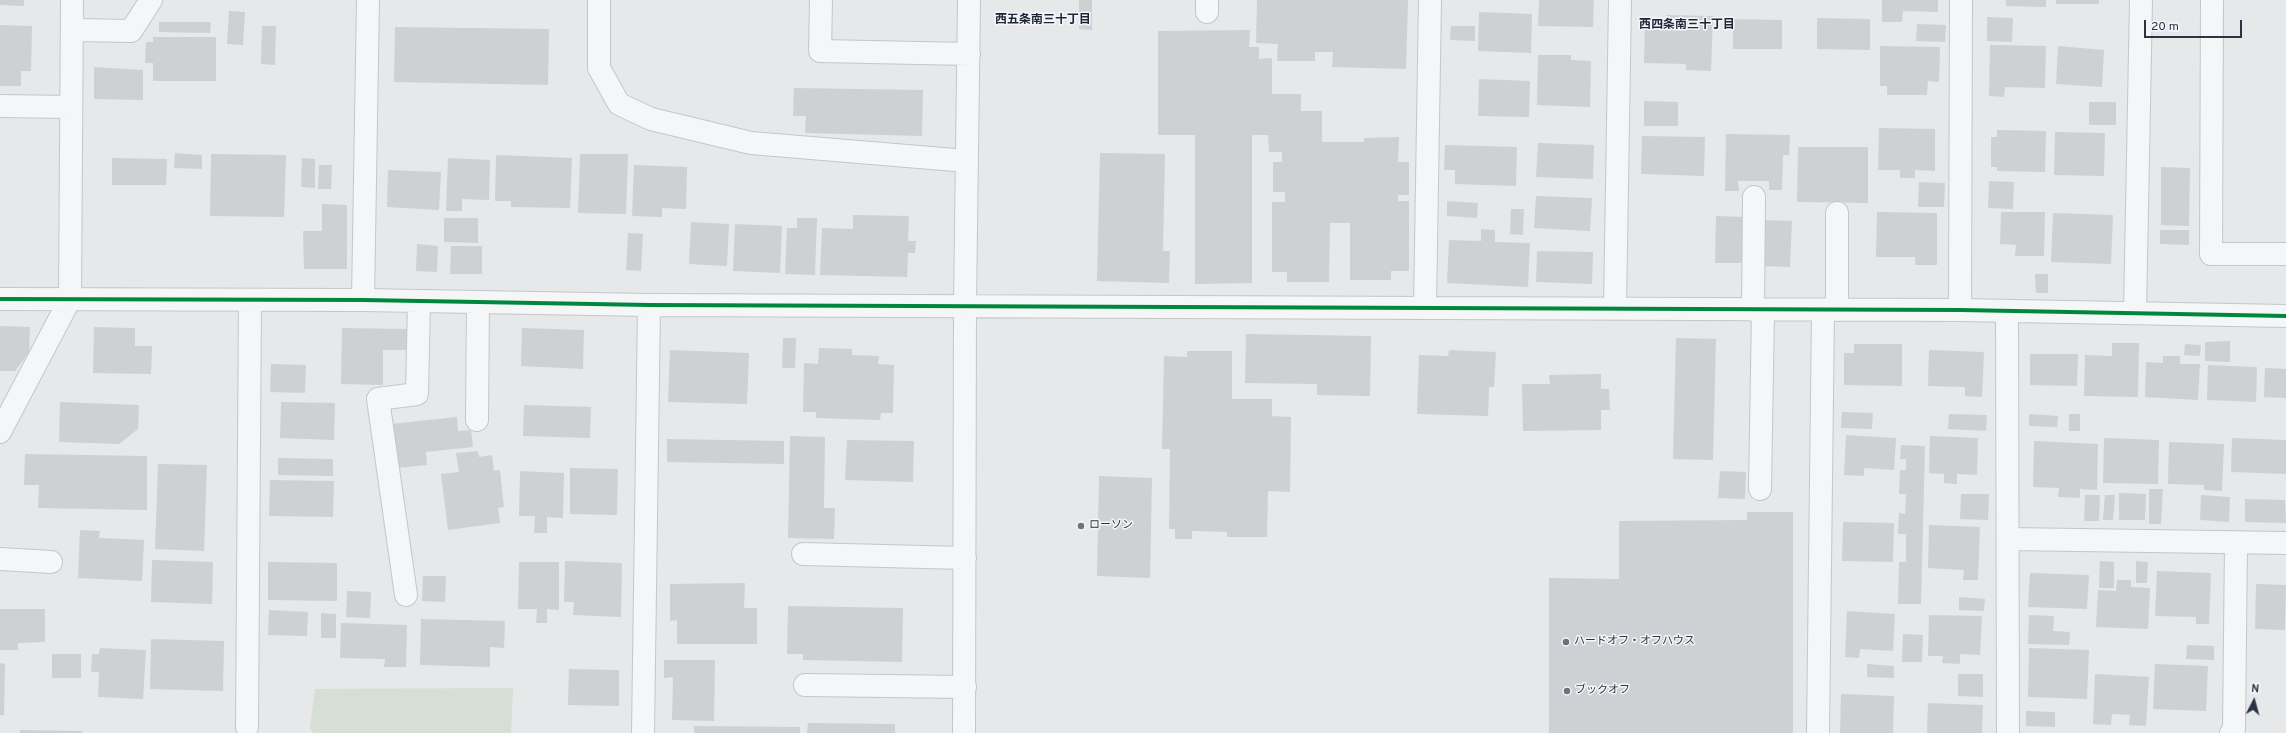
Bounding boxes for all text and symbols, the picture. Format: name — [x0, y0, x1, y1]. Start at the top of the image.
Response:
scale bar — [2146, 12, 2244, 38]
district label: 西五条南三十丁目 — [995, 14, 1091, 28]
district label: 西四条南三十丁目 — [1639, 19, 1735, 33]
text: 20 m — [2151, 19, 2179, 35]
place label: ローソン — [1089, 519, 1133, 533]
marker: ローソン — [1076, 521, 1086, 531]
place label: ハードオフ・オフハウス — [1574, 635, 1695, 649]
marker: ハードオフ・オフハウス — [1561, 637, 1571, 647]
north arrow — [2234, 681, 2274, 721]
text: N — [2251, 682, 2260, 696]
place label: ブックオフ — [1575, 684, 1630, 698]
marker: ブックオフ — [1562, 686, 1572, 696]

